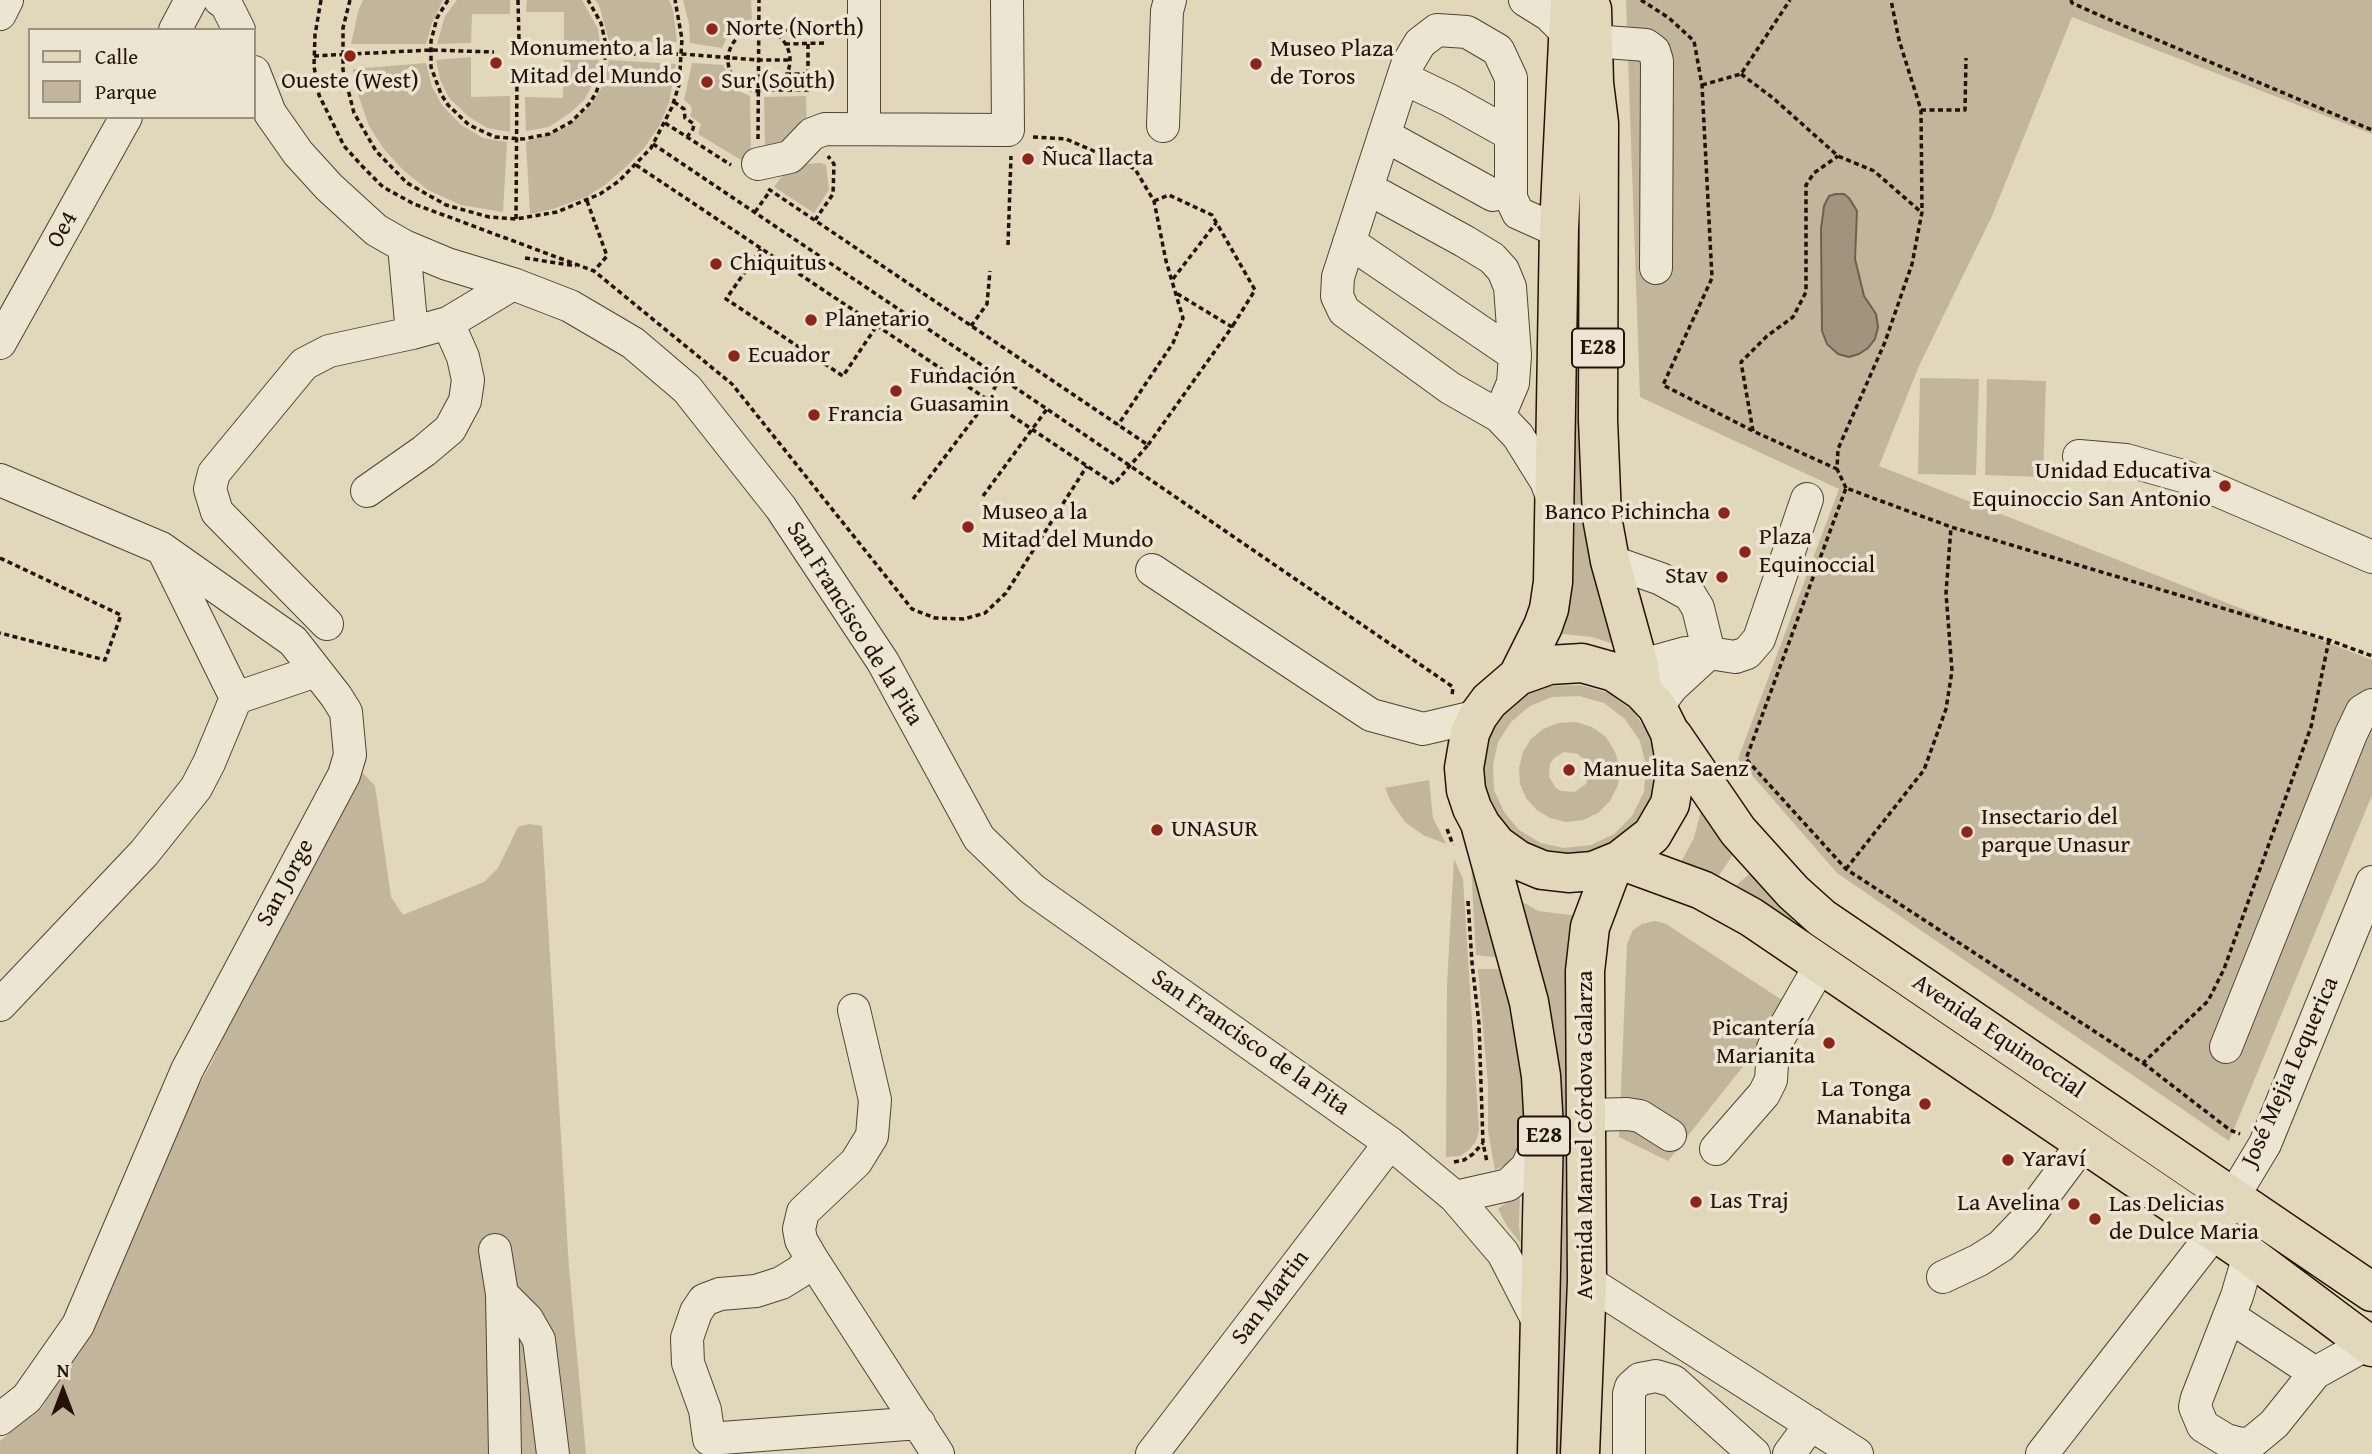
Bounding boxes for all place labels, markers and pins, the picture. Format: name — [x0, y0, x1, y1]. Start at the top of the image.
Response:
place label: Norte (North) — [726, 15, 864, 43]
marker: Norte (North) — [704, 21, 720, 37]
place label: Monumento a la Mitad del Mundo — [510, 35, 682, 91]
place label: Museo Plaza de Toros — [1270, 36, 1394, 92]
marker: Oueste (West) — [342, 48, 358, 64]
marker: Monumento a la Mitad del Mundo — [488, 55, 504, 71]
marker: Museo Plaza de Toros — [1248, 56, 1264, 72]
place label: Oueste (West) — [281, 68, 419, 96]
place label: Sur (South) — [721, 68, 835, 96]
marker: Sur (South) — [699, 74, 715, 90]
place label: Ñuca llacta — [1042, 145, 1153, 173]
marker: Ñuca llacta — [1020, 151, 1036, 167]
place label: Chiquitus — [730, 250, 827, 278]
marker: Chiquitus — [708, 256, 724, 272]
place label: Planetario — [825, 306, 929, 334]
marker: Planetario — [803, 312, 819, 328]
place label: Ecuador — [748, 342, 830, 370]
marker: Ecuador — [726, 348, 742, 364]
place label: Fundación Guasamin — [910, 363, 1015, 419]
marker: Fundación Guasamin — [888, 383, 904, 399]
place label: Francia — [828, 401, 903, 429]
marker: Francia — [806, 407, 822, 423]
place label: Unidad Educativa Equinoccio San Antonio — [1972, 458, 2211, 514]
marker: Unidad Educativa Equinoccio San Antonio — [2217, 478, 2233, 494]
place label: Museo a la Mitad del Mundo — [982, 499, 1154, 555]
place label: Banco Pichincha — [1545, 499, 1710, 527]
marker: Banco Pichincha — [1716, 505, 1732, 521]
marker: Museo a la Mitad del Mundo — [960, 519, 976, 535]
place label: Plaza Equinoccial — [1759, 524, 1875, 580]
marker: Plaza Equinoccial — [1737, 544, 1753, 560]
place label: Stav — [1665, 563, 1708, 591]
marker: Stav — [1714, 569, 1730, 585]
place label: Manuelita Saenz — [1583, 756, 1749, 784]
marker: Manuelita Saenz — [1561, 762, 1577, 778]
place label: Insectario del parque Unasur — [1981, 804, 2130, 860]
place label: UNASUR — [1171, 816, 1258, 844]
marker: UNASUR — [1149, 822, 1165, 838]
marker: Insectario del parque Unasur — [1959, 824, 1975, 840]
place label: Picantería Marianita — [1712, 1015, 1815, 1071]
marker: Picantería Marianita — [1821, 1035, 1837, 1051]
place label: La Tonga Manabita — [1816, 1076, 1911, 1132]
marker: La Tonga Manabita — [1917, 1096, 1933, 1112]
place label: Yaraví — [2022, 1146, 2086, 1174]
marker: Yaraví — [2000, 1152, 2016, 1168]
place label: Las Traj — [1710, 1188, 1789, 1216]
place label: La Avelina — [1957, 1190, 2060, 1218]
place label: Las Delicias de Dulce Maria — [2109, 1191, 2259, 1247]
marker: Las Traj — [1688, 1194, 1704, 1210]
marker: La Avelina — [2066, 1196, 2082, 1212]
marker: Las Delicias de Dulce Maria — [2087, 1211, 2103, 1227]

